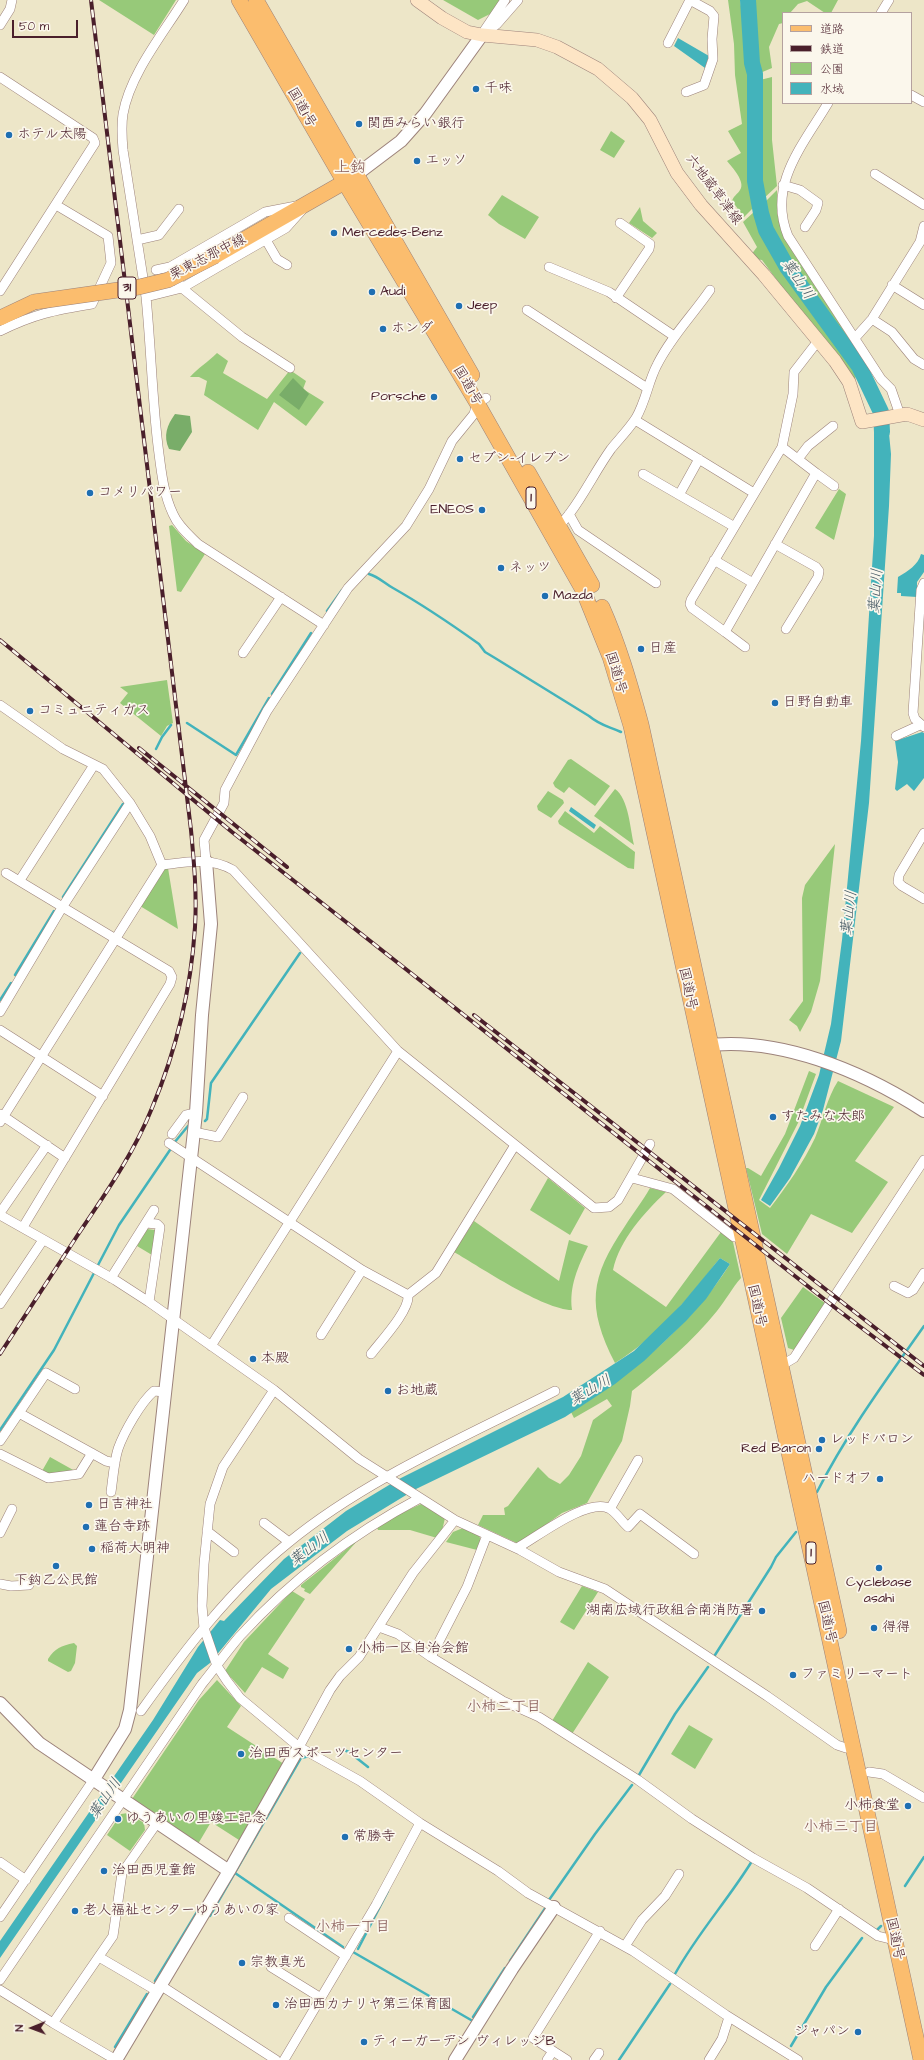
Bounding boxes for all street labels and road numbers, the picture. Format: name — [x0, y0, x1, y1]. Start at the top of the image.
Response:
street label: 国道1号 — [283, 85, 319, 131]
street label: 六地蔵草津線 — [681, 151, 745, 229]
street label: 栗東志那中線 — [167, 231, 249, 285]
road number: 31 — [118, 277, 136, 299]
street label: 国道1号 — [449, 363, 485, 409]
road number: 1 — [526, 487, 536, 509]
street label: 国道1号 — [601, 650, 629, 696]
street label: 国道1号 — [674, 966, 700, 1012]
street label: 国道1号 — [743, 1283, 769, 1329]
road number: 1 — [806, 1542, 816, 1564]
street label: 国道1号 — [813, 1599, 839, 1645]
street label: 国道1号 — [881, 1916, 907, 1962]

